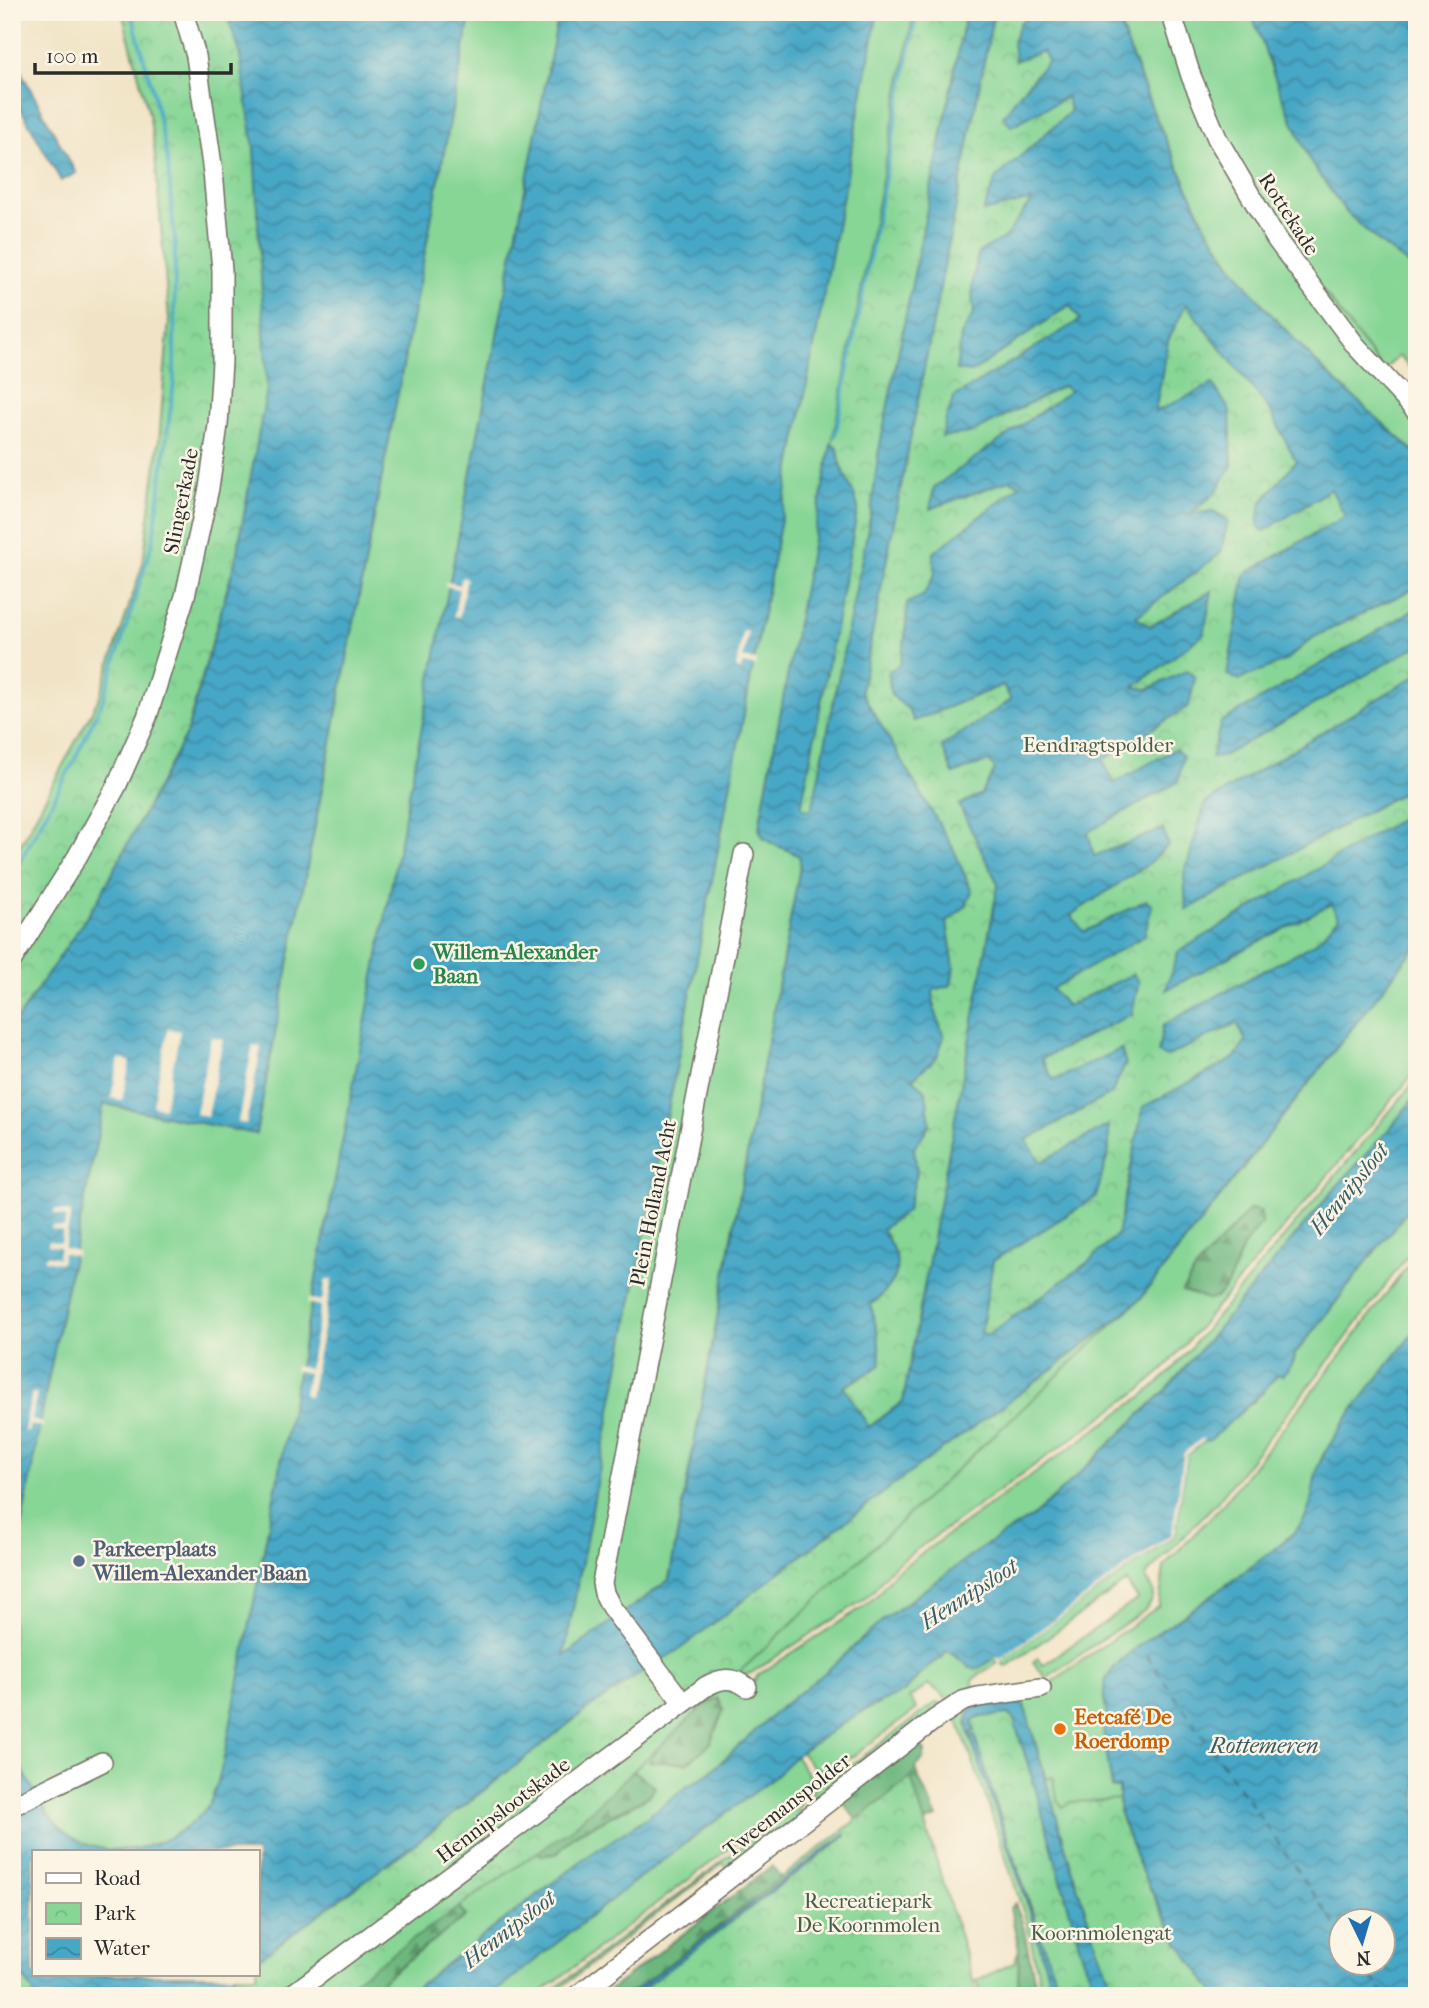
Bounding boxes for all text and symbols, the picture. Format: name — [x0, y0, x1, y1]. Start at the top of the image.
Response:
scale bar — [35, 32, 231, 76]
text: 100 m — [46, 44, 99, 68]
street label: Rottekade — [1254, 168, 1324, 260]
street label: Slingerkade — [159, 446, 203, 556]
park label: Eendragtspolder — [1023, 733, 1173, 757]
place label: Willem-Alexander Baan — [432, 940, 599, 988]
marker: Willem-Alexander Baan — [411, 956, 427, 972]
street label: Plein Holland Acht — [625, 1117, 681, 1289]
water label: Hennipsloot — [1303, 1136, 1395, 1241]
place label: Parkeerplaats Willem-Alexander Baan — [92, 1537, 308, 1585]
water label: Hennipsloot — [915, 1552, 1024, 1636]
marker: Parkeerplaats Willem-Alexander Baan — [71, 1553, 87, 1569]
place label: Eetcafé De Roerdomp — [1074, 1705, 1172, 1753]
marker: Eetcafé De Roerdomp — [1052, 1721, 1068, 1737]
water label: Rottemeren — [1207, 1732, 1319, 1759]
street label: Tweemanspolder — [718, 1748, 856, 1862]
street label: Hennipslootskade — [432, 1752, 574, 1868]
legend — [32, 1850, 259, 1976]
text: Road — [94, 1866, 141, 1890]
water label: Hennipsloot — [456, 1883, 562, 1974]
park label: Recreatiepark De Koornmolen — [796, 1889, 940, 1937]
text: Park — [94, 1901, 136, 1925]
north arrow — [1328, 1906, 1398, 1976]
park label: Koornmolengat — [1030, 1921, 1172, 1945]
text: Water — [93, 1936, 150, 1960]
text: N — [1355, 1946, 1372, 1970]

